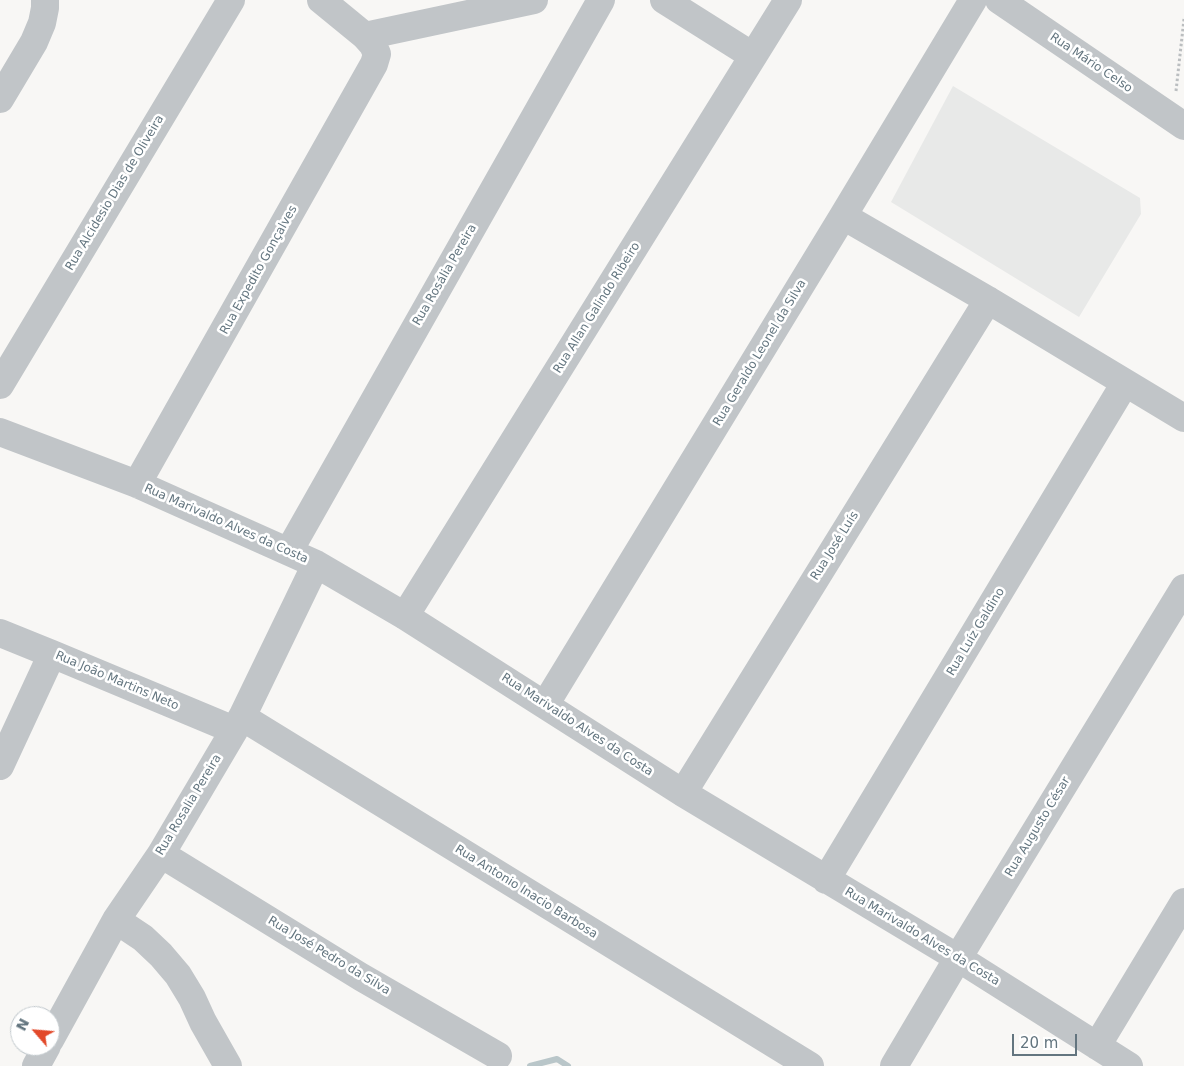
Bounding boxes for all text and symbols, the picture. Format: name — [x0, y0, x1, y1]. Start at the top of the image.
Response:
street label: Rua Mário Celso — [1047, 30, 1135, 96]
street label: Rua Alcidesio Dias de Oliveira — [63, 113, 167, 273]
street label: Rua Expedito Gonçalves — [217, 203, 301, 337]
street label: Rua Rosália Pereira — [410, 222, 480, 328]
street label: Rua Allan Galindo Ribeiro — [551, 240, 643, 376]
street label: Rua Geraldo Leonel da Silva — [710, 277, 810, 429]
street label: Rua Marivaldo Alves da Costa — [142, 481, 310, 567]
street label: Rua José Luís — [808, 509, 862, 583]
street label: Rua Luíz Galdino — [944, 585, 1008, 679]
street label: Rua João Martins Neto — [53, 648, 181, 714]
street label: Rua Marivaldo Alves da Costa — [498, 670, 656, 780]
street label: Rua Rosalia Pereira — [153, 752, 225, 858]
street label: Rua Augusto César — [1002, 774, 1074, 880]
street label: Rua Antonio Inacio Barbosa — [452, 842, 600, 942]
street label: Rua Marivaldo Alves da Costa — [842, 885, 1002, 989]
street label: Rua José Pedro da Silva — [265, 914, 393, 998]
north arrow — [10, 1006, 60, 1056]
text: N — [13, 1016, 32, 1033]
scale bar — [1014, 1024, 1079, 1056]
text: 20 m — [1020, 1034, 1058, 1052]

